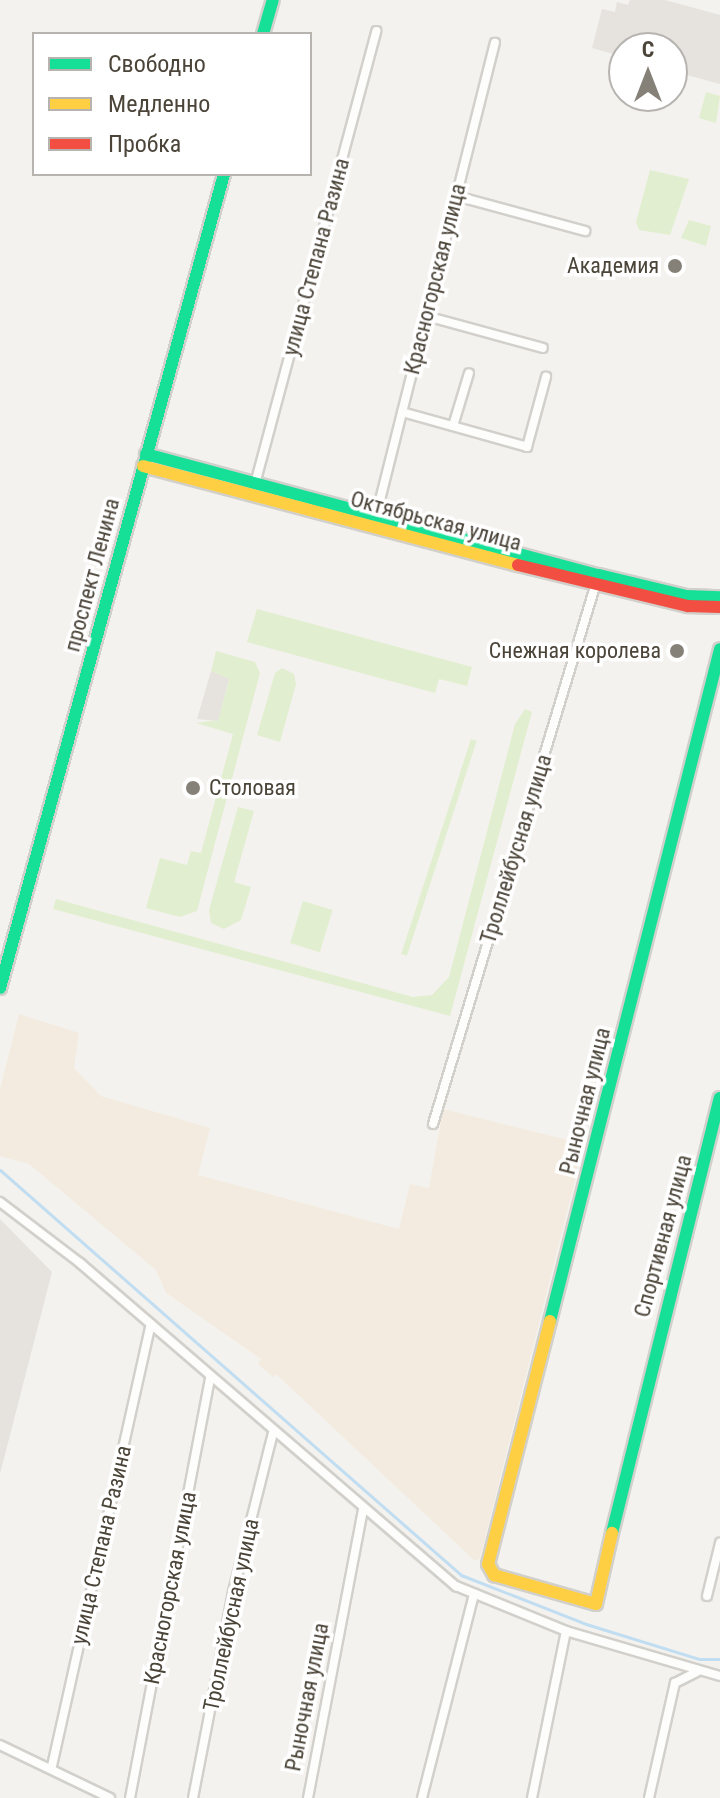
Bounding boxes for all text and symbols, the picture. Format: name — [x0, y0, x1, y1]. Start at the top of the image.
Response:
legend — [32, 32, 312, 176]
north arrow — [608, 32, 688, 112]
text: С — [642, 37, 654, 62]
text: Свободно — [108, 50, 206, 78]
text: Медленно — [108, 90, 210, 118]
text: Пробка — [108, 130, 181, 158]
street label: улица Степана Разина — [277, 155, 355, 359]
street label: Красногорская улица — [398, 181, 472, 377]
place label: Академия — [567, 253, 659, 279]
marker: Академия — [666, 257, 684, 275]
street label: Октябрьская улица — [348, 486, 524, 556]
street label: проспект Ленина — [59, 495, 125, 655]
place label: Снежная королева — [489, 638, 661, 664]
marker: Снежная королева — [668, 642, 686, 660]
street label: Троллейбусная улица — [475, 751, 557, 947]
place label: Столовая — [209, 775, 296, 801]
marker: Столовая — [184, 779, 202, 797]
street label: Рыночная улица — [554, 1025, 616, 1177]
street label: Спортивная улица — [629, 1152, 697, 1320]
street label: улица Степана Разина — [65, 1443, 137, 1647]
street label: Красногорская улица — [138, 1489, 202, 1687]
street label: Троллейбусная улица — [198, 1516, 264, 1714]
street label: Рыночная улица — [280, 1621, 334, 1773]

